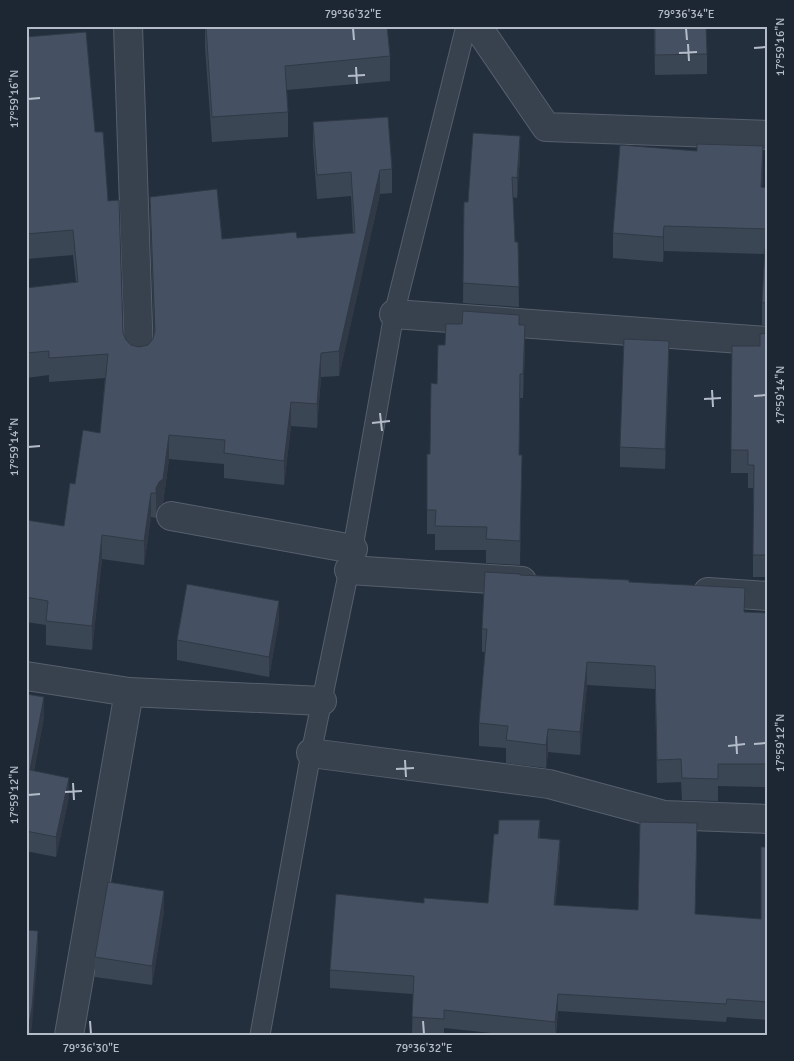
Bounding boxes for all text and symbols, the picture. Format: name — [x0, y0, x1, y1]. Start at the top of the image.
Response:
text: 79°36'32"E — [324, 7, 382, 22]
text: 79°36'34"E — [657, 7, 715, 22]
text: 17°59'16"N — [773, 18, 788, 76]
text: 17°59'16"N — [7, 70, 22, 128]
text: 17°59'14"N — [773, 366, 788, 424]
text: 17°59'14"N — [7, 418, 22, 476]
text: 17°59'12"N — [773, 714, 788, 772]
text: 17°59'12"N — [7, 766, 22, 824]
text: 79°36'30"E — [62, 1041, 120, 1056]
text: 79°36'32"E — [395, 1041, 453, 1056]

